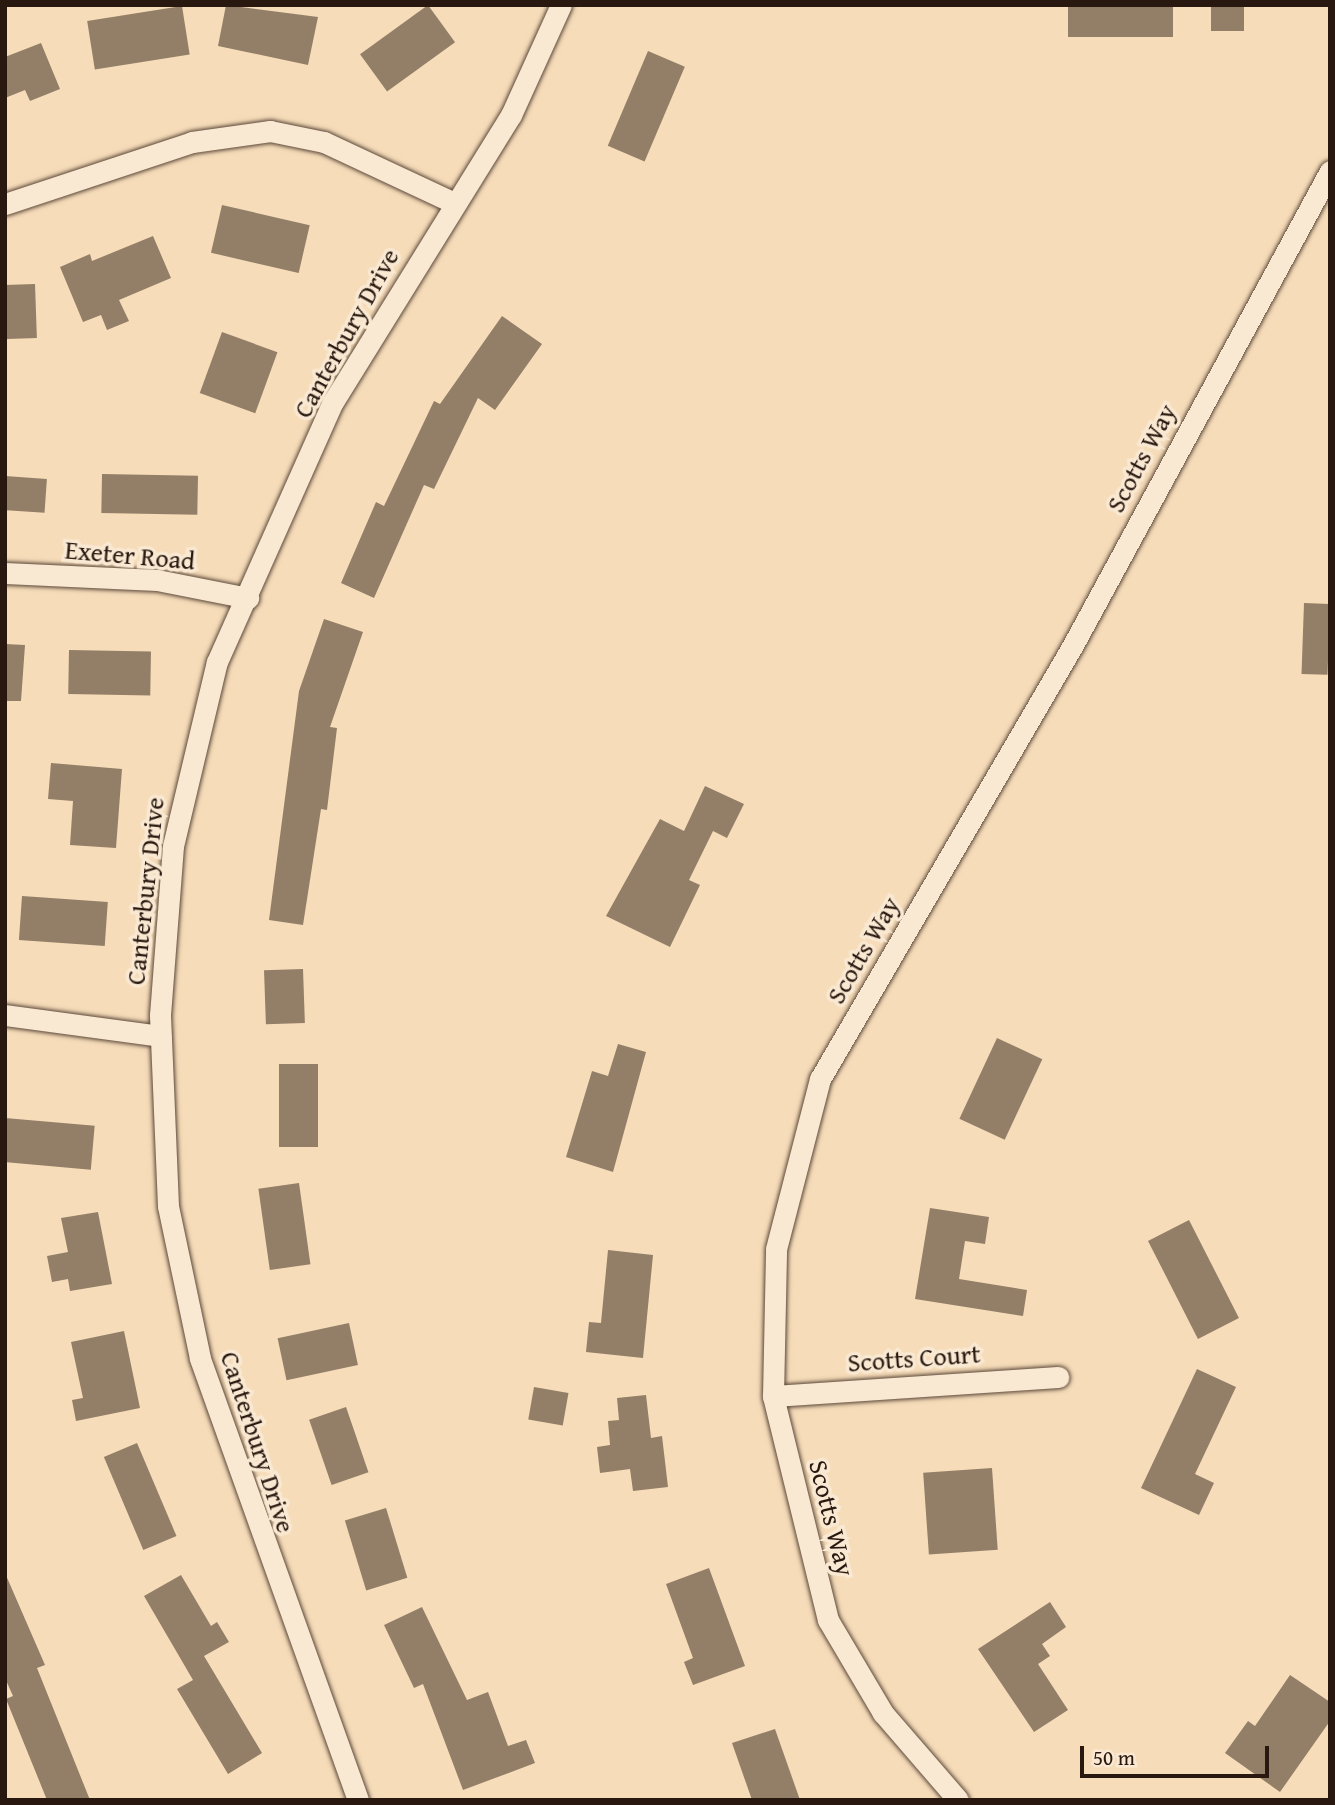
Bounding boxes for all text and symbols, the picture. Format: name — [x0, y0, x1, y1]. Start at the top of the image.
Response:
street label: Canterbury Drive — [287, 243, 405, 423]
street label: Scotts Way — [1099, 398, 1183, 518]
street label: Exeter Road — [64, 534, 196, 576]
street label: Canterbury Drive — [120, 796, 170, 986]
street label: Scotts Way — [820, 891, 906, 1009]
street label: Scotts Court — [846, 1338, 982, 1378]
street label: Canterbury Drive — [214, 1348, 302, 1536]
street label: Scotts Way — [803, 1457, 861, 1579]
scale bar — [1083, 1731, 1272, 1775]
text: 50 m — [1093, 1742, 1135, 1773]

